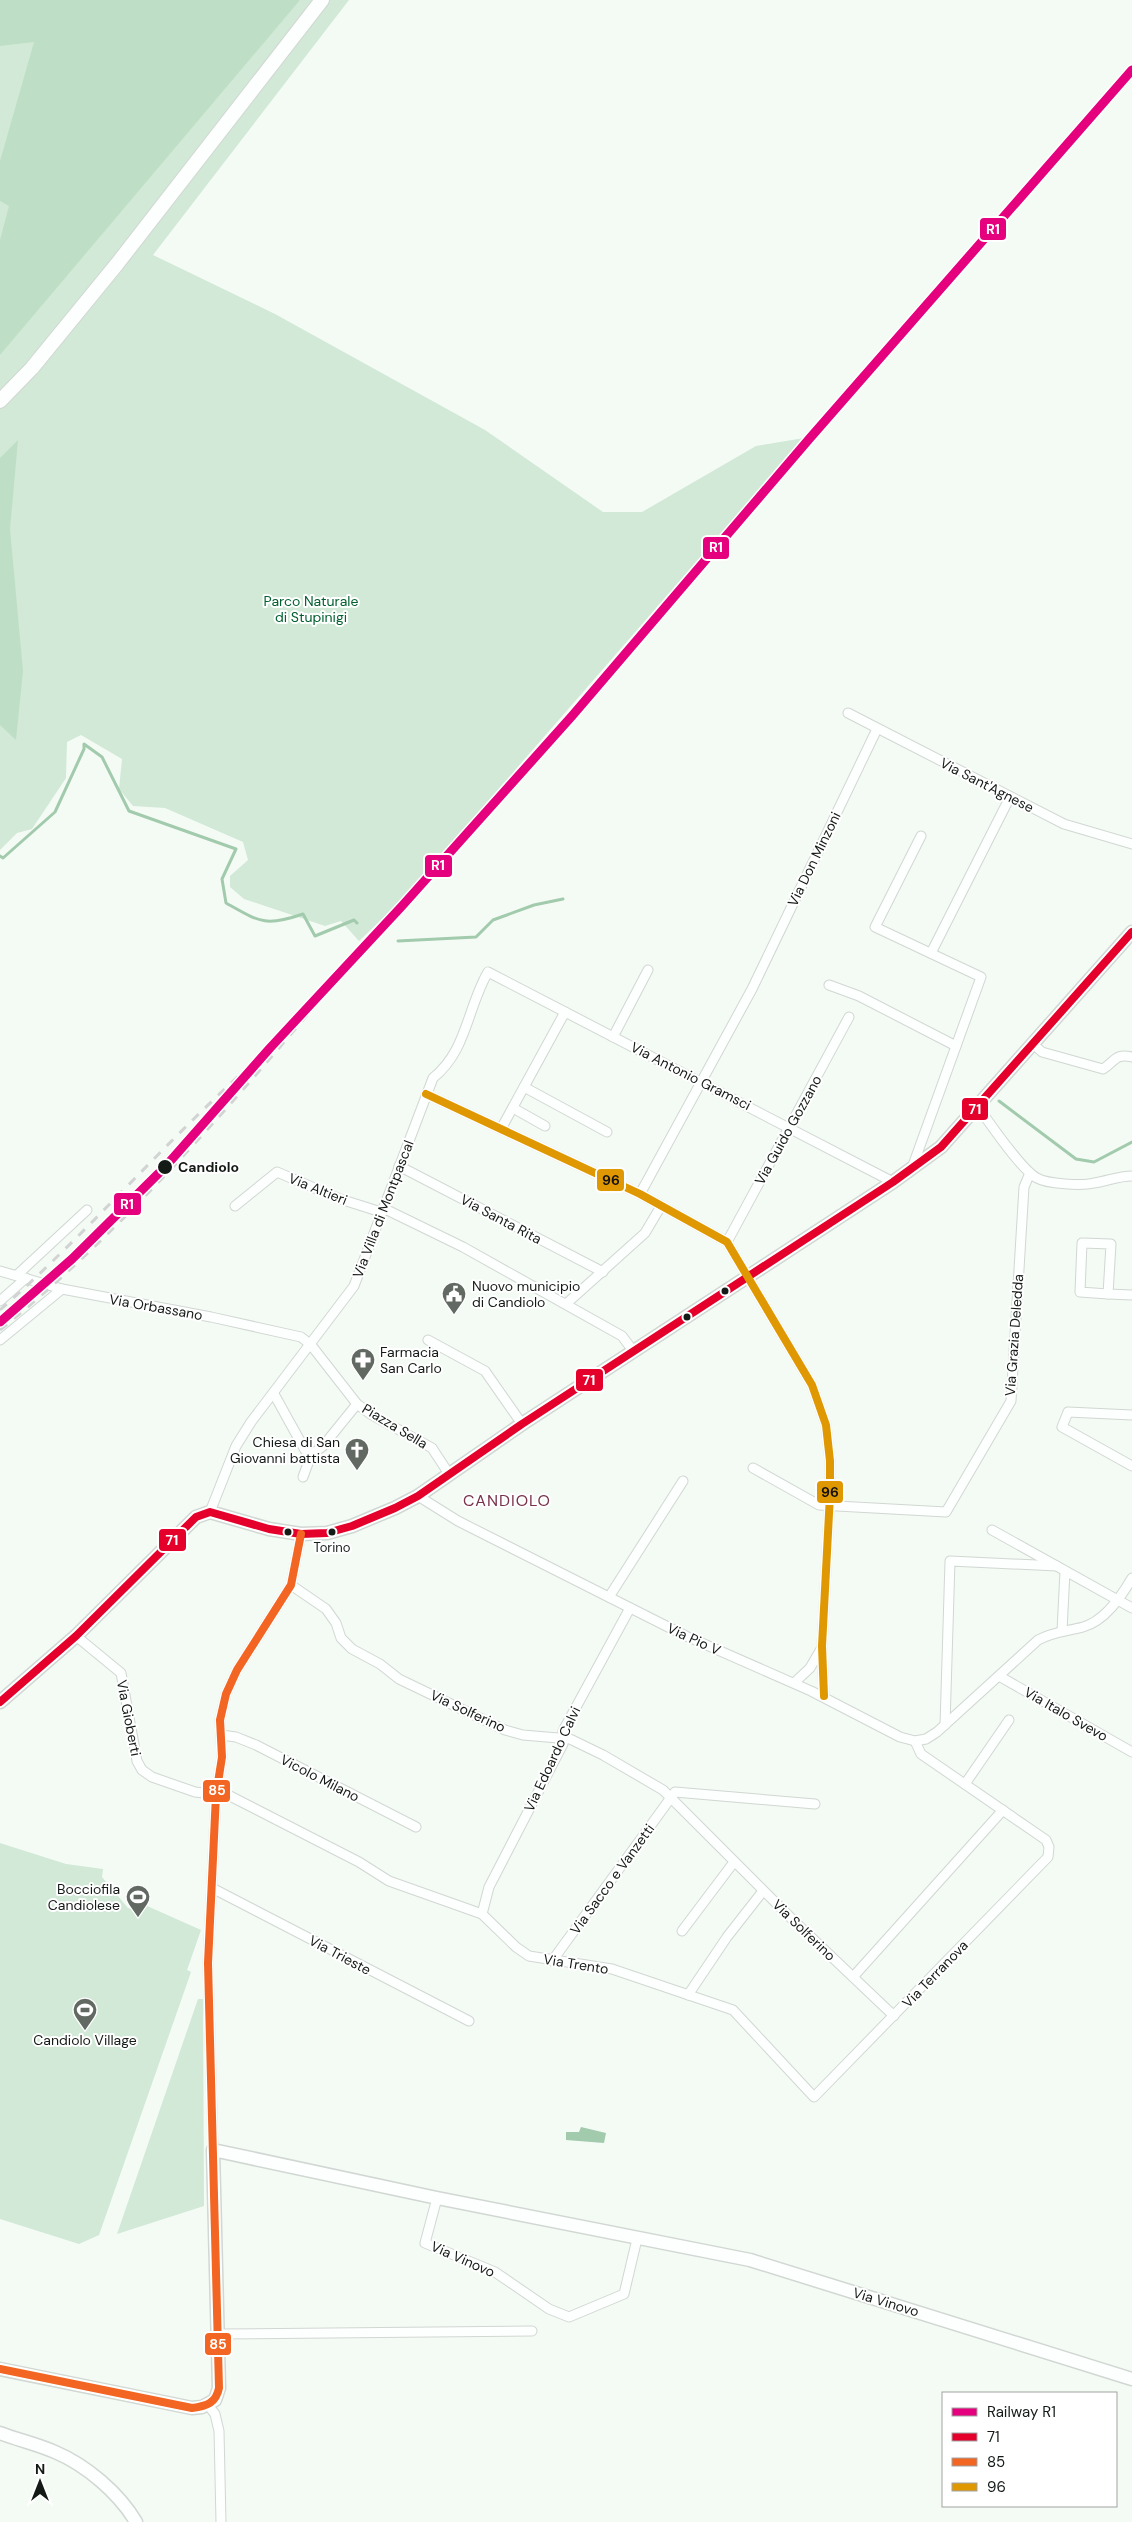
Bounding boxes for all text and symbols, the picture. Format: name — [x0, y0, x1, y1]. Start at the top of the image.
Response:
line badge: R1 — [979, 217, 1007, 241]
text: R1 — [986, 220, 1000, 238]
line badge: R1 — [702, 536, 730, 560]
text: R1 — [709, 538, 723, 556]
park label: Parco Naturale di Stupinigi — [264, 592, 358, 626]
street label: Via Sant'Agnese — [937, 754, 1037, 816]
street label: Via Don Minzoni — [783, 809, 845, 909]
line badge: R1 — [424, 854, 453, 878]
text: R1 — [431, 856, 445, 874]
street label: Via Antonio Gramsci — [628, 1038, 754, 1114]
street label: Via Guido Gozzano — [750, 1072, 826, 1188]
line badge: 71 — [961, 1097, 989, 1121]
text: 71 — [969, 1100, 981, 1118]
street label: Via Villa di Montpascal — [348, 1138, 418, 1280]
marker: Candiolo — [156, 1158, 174, 1176]
place label: Candiolo — [178, 1158, 239, 1176]
line badge: 96 — [596, 1168, 625, 1192]
street label: Via Altieri — [286, 1169, 350, 1209]
text: 96 — [602, 1171, 620, 1189]
street label: Via Santa Rita — [457, 1190, 545, 1248]
line badge: R1 — [113, 1192, 142, 1216]
text: R1 — [120, 1195, 134, 1213]
street label: Via Grazia Deledda — [1001, 1273, 1027, 1397]
place label: Nuovo municipio di Candiolo — [472, 1277, 580, 1311]
public building icon: Nuovo municipio di Candiolo — [441, 1281, 467, 1315]
unlabelled marker — [720, 1286, 730, 1296]
street label: Via Orbassano — [108, 1290, 204, 1324]
unlabelled marker — [682, 1312, 692, 1322]
place label: Farmacia San Carlo — [380, 1343, 442, 1377]
pharmacy icon: Farmacia San Carlo — [350, 1347, 376, 1381]
line badge: 71 — [575, 1368, 604, 1392]
text: 71 — [583, 1371, 595, 1389]
street label: Piazza Sella — [359, 1399, 431, 1453]
place label: Chiesa di San Giovanni battista — [230, 1433, 340, 1467]
church icon: Chiesa di San Giovanni battista — [344, 1437, 370, 1471]
line badge: 96 — [816, 1480, 844, 1504]
text: 96 — [821, 1483, 839, 1501]
district label: CANDIOLO — [463, 1490, 551, 1511]
unlabelled marker — [283, 1527, 293, 1537]
marker: Torino — [327, 1527, 337, 1537]
line badge: 71 — [158, 1528, 187, 1552]
text: 71 — [166, 1531, 178, 1549]
place label: Torino — [314, 1539, 351, 1556]
street label: Via Pio V — [664, 1619, 724, 1659]
street label: Via Gioberti — [113, 1678, 145, 1758]
street label: Via Italo Svevo — [1021, 1683, 1111, 1745]
street label: Via Solferino — [428, 1686, 508, 1736]
street label: Via Edoardo Calvi — [520, 1704, 584, 1814]
street label: Vicolo Milano — [277, 1750, 363, 1806]
line badge: 85 — [202, 1779, 231, 1803]
text: 85 — [208, 1781, 226, 1799]
street label: Via Sacco e Vanzetti — [566, 1820, 658, 1938]
place label: Bocciofila Candiolese — [48, 1880, 120, 1914]
sports icon: Bocciofila Candiolese — [125, 1884, 151, 1918]
street label: Via Solferino — [769, 1895, 839, 1965]
street label: Via Trieste — [306, 1931, 374, 1979]
street label: Via Terranova — [898, 1936, 972, 2012]
street label: Via Trento — [542, 1950, 610, 1978]
sports icon: Candiolo Village — [72, 1997, 98, 2031]
place label: Candiolo Village — [33, 2031, 137, 2049]
street label: Via Vinovo — [428, 2237, 498, 2281]
street label: Via Vinovo — [851, 2283, 921, 2321]
line badge: 85 — [204, 2332, 232, 2356]
text: 85 — [209, 2335, 227, 2353]
legend — [942, 2392, 1117, 2507]
text: Railway R1 — [987, 2402, 1056, 2422]
text: 71 — [987, 2427, 1000, 2447]
text: 85 — [987, 2452, 1005, 2472]
north arrow — [15, 2457, 65, 2507]
text: N — [35, 2460, 45, 2478]
text: 96 — [987, 2477, 1006, 2497]

